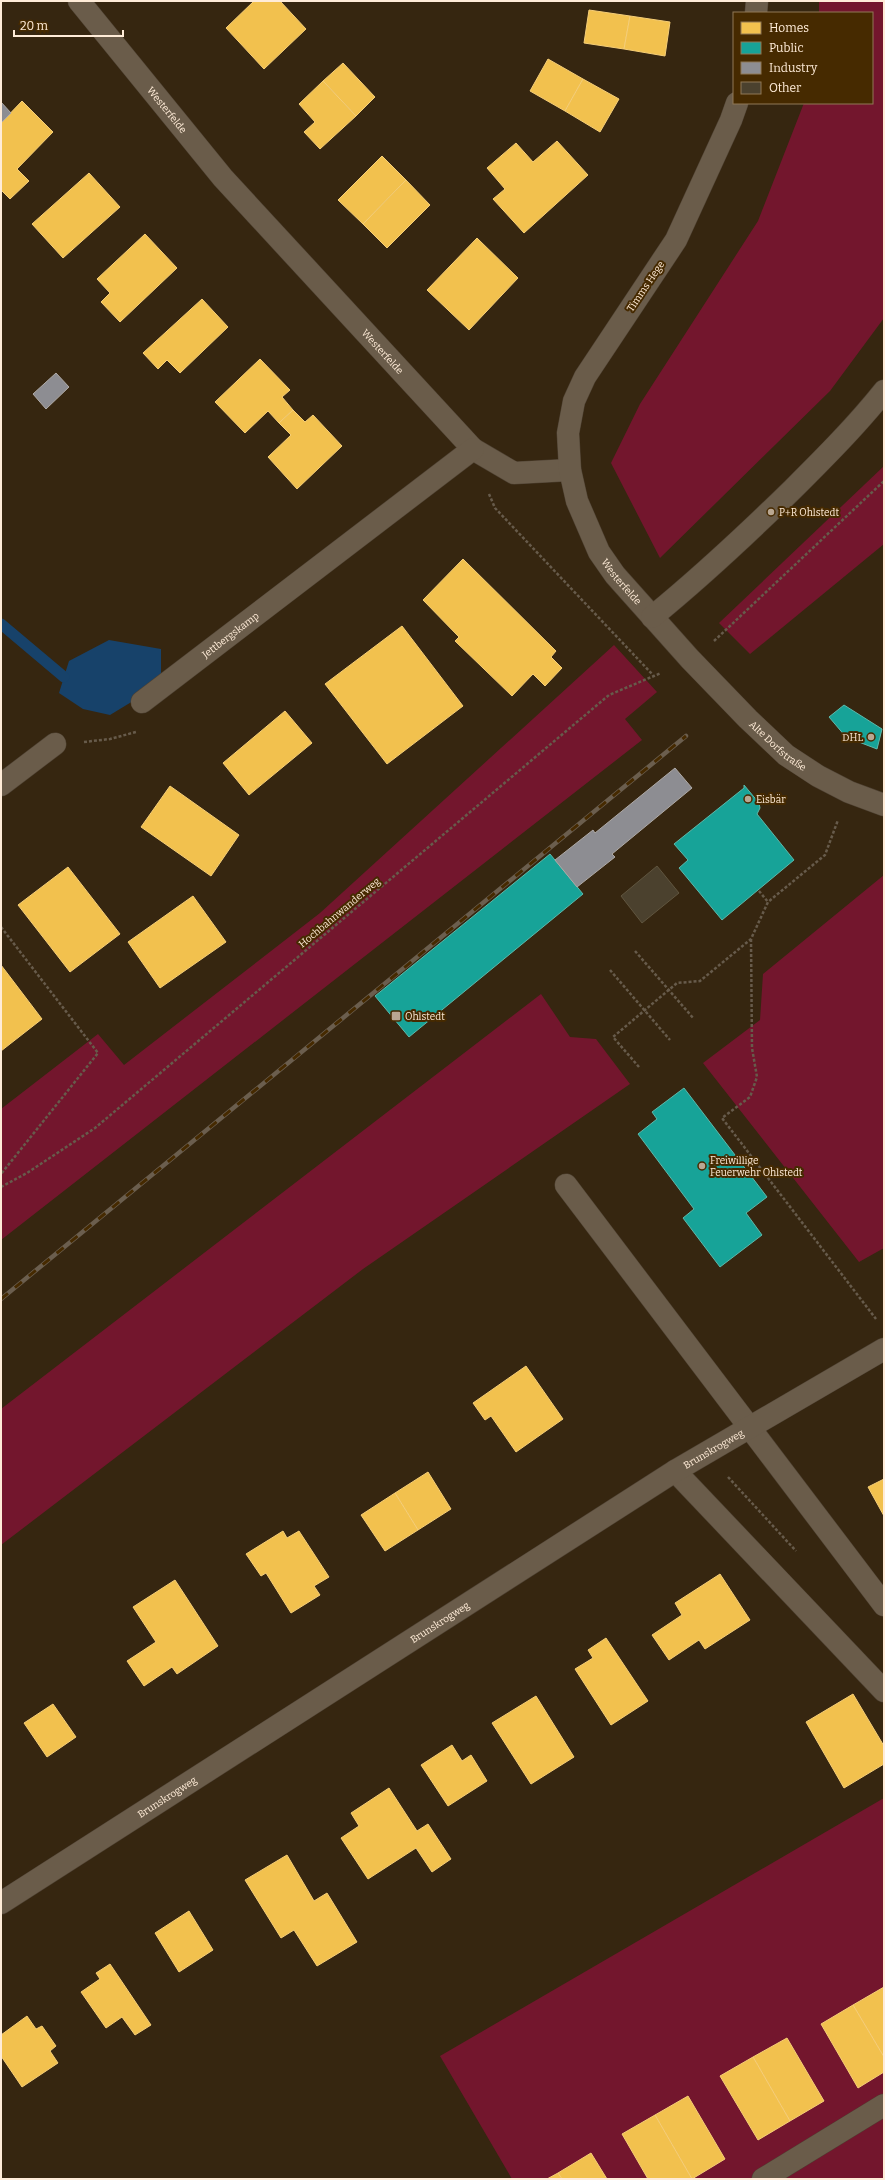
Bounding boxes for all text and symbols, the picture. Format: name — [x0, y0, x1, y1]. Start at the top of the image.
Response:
scale bar — [14, 12, 123, 38]
legend — [733, 12, 873, 104]
text: 20 m — [20, 19, 49, 33]
text: Homes — [769, 21, 809, 35]
text: Public — [769, 41, 804, 55]
text: Industry — [769, 61, 818, 75]
text: Other — [769, 81, 802, 95]
street label: Westerfelde — [144, 85, 189, 136]
street label: Timms Hege — [624, 259, 667, 314]
street label: Westerfelde — [359, 327, 406, 377]
marker: P+R Ohlstedt — [766, 507, 776, 517]
place label: P+R Ohlstedt — [779, 507, 839, 519]
street label: Westerfelde — [598, 557, 644, 607]
street label: Jettbergskamp — [199, 610, 261, 661]
street label: Alte Dorfstraße — [746, 718, 808, 774]
place label: DHL — [842, 732, 863, 744]
marker: DHL — [866, 732, 876, 742]
marker: Eisbär — [743, 794, 753, 804]
place label: Eisbär — [756, 794, 786, 806]
street label: Hochbahnwanderweg — [296, 875, 383, 950]
marker: Ohlstedt — [390, 1010, 402, 1022]
place label: Ohlstedt — [405, 1011, 445, 1023]
place label: Freiwillige Feuerwehr Ohlstedt — [710, 1155, 803, 1179]
marker: Freiwillige Feuerwehr Ohlstedt — [697, 1161, 707, 1171]
street label: Brunskrogweg — [682, 1427, 747, 1472]
street label: Brunskrogweg — [408, 1599, 472, 1646]
street label: Brunskrogweg — [136, 1774, 200, 1821]

